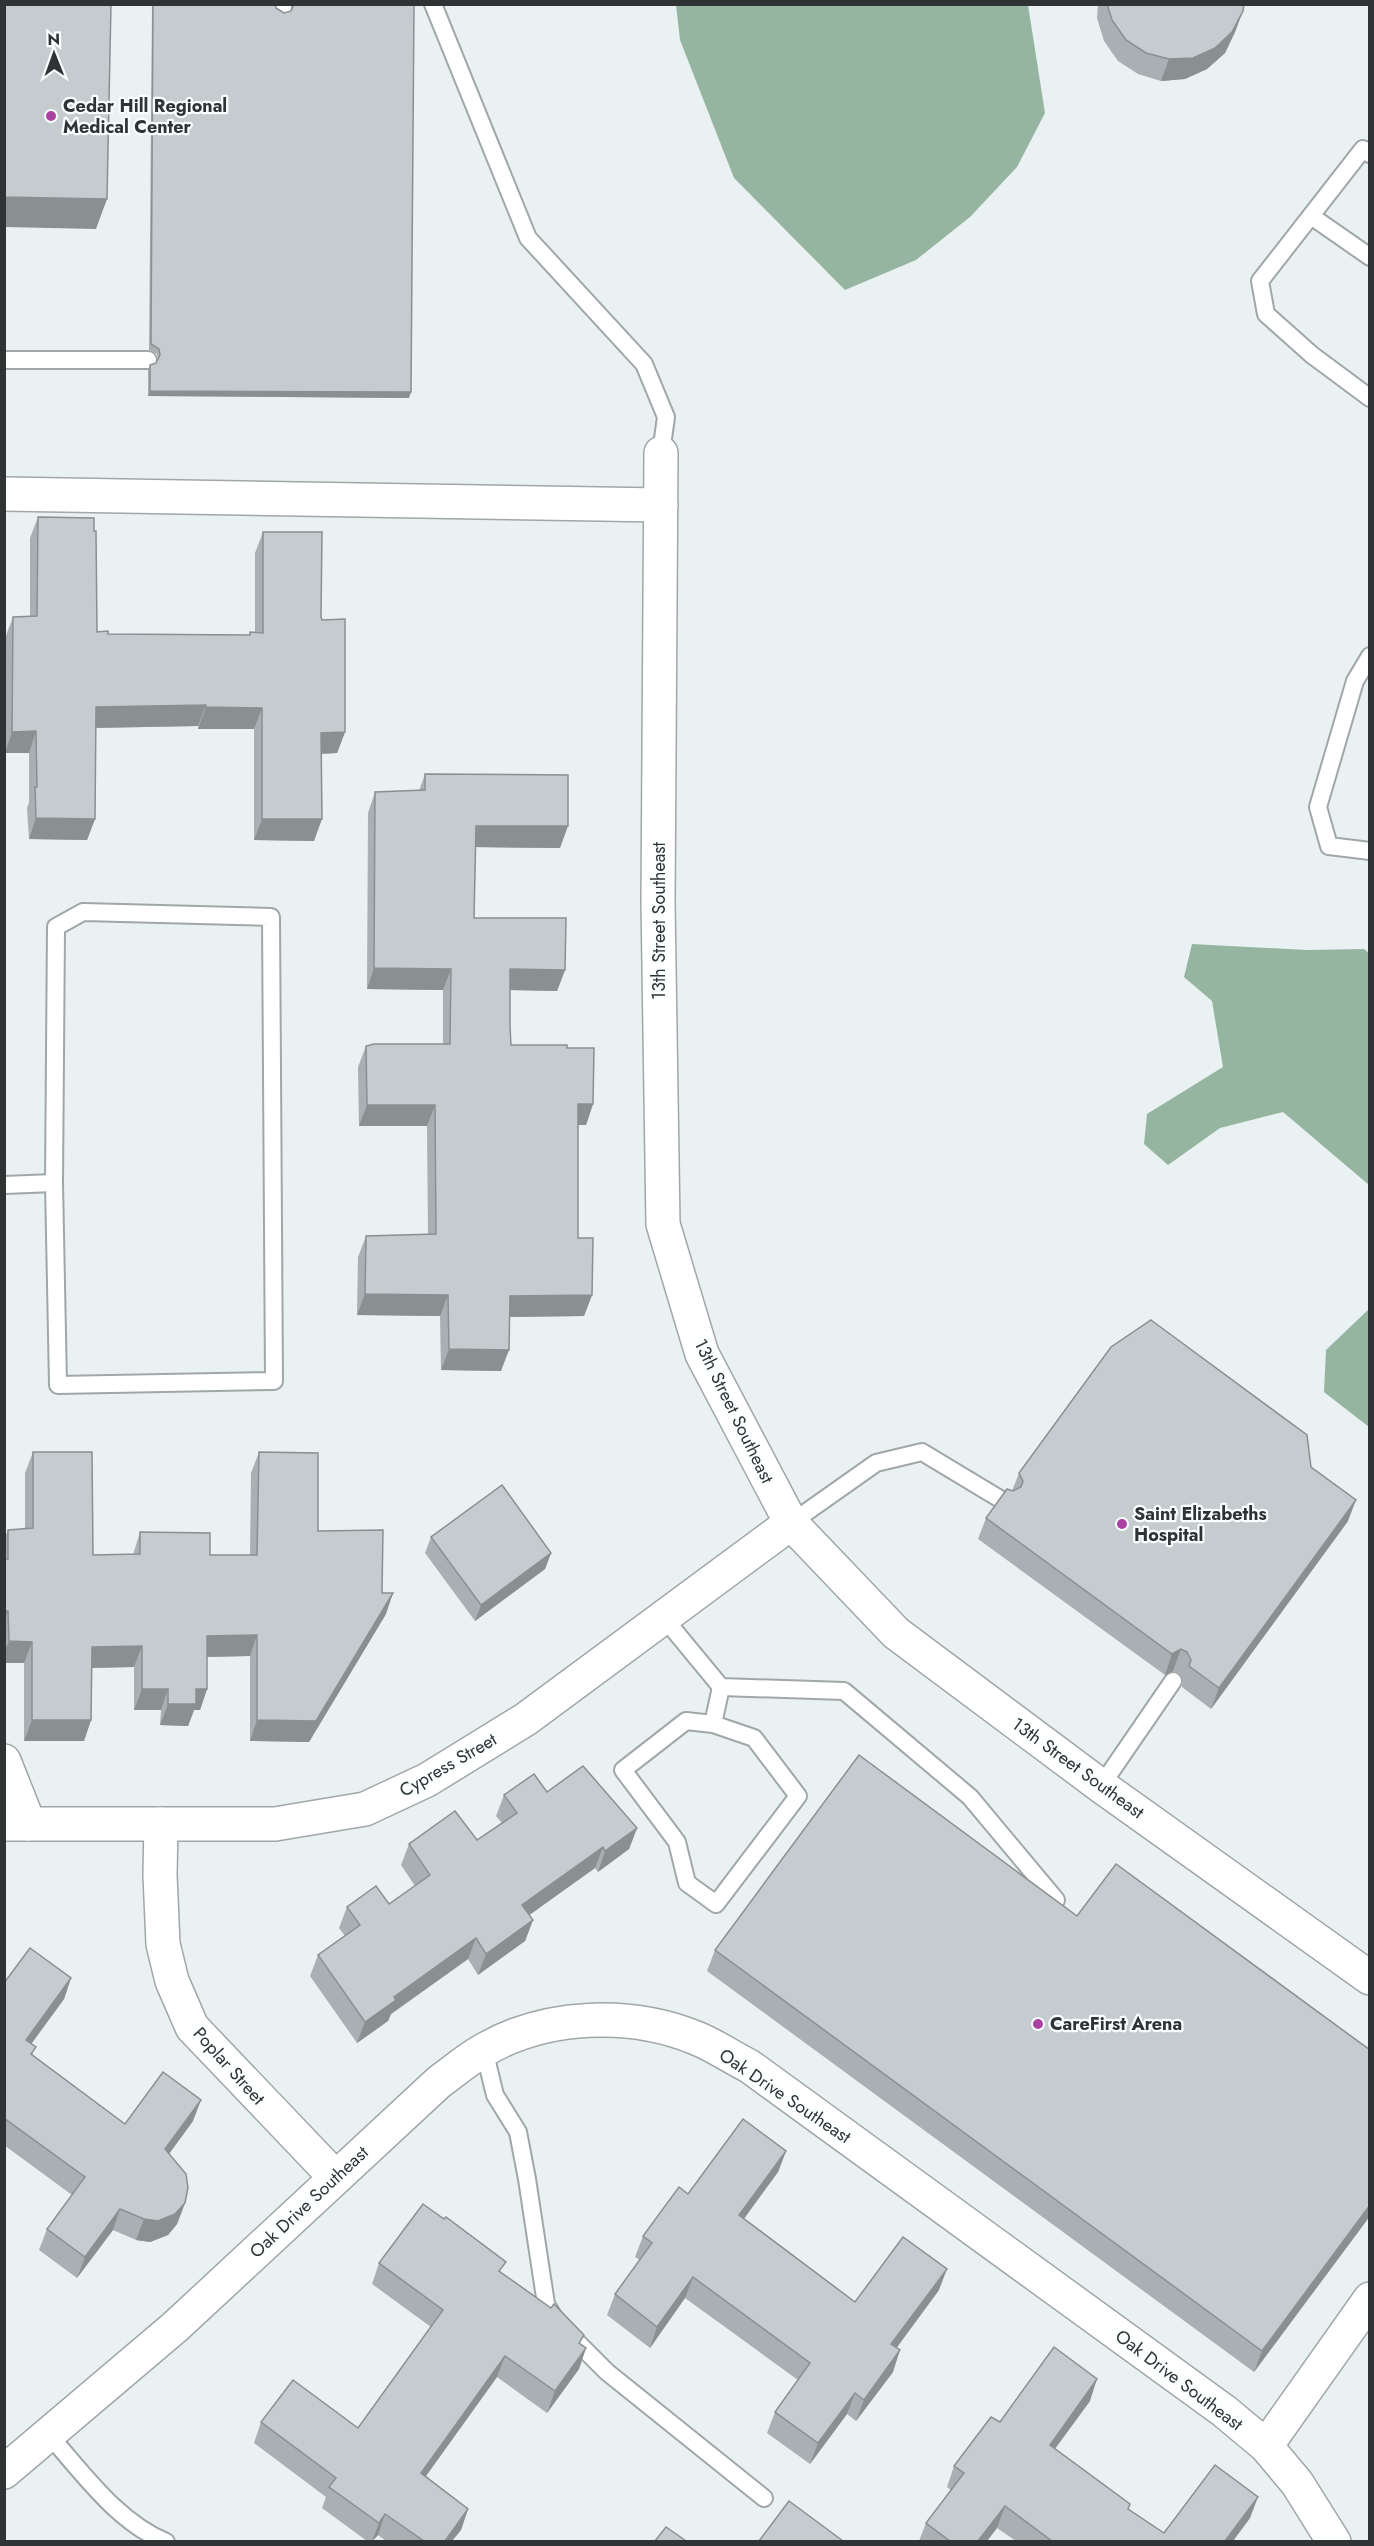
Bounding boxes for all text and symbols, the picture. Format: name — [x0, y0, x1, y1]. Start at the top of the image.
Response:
north arrow — [24, 24, 84, 84]
text: N — [47, 28, 60, 51]
place label: Cedar Hill Regional Medical Center — [63, 93, 227, 140]
marker: Cedar Hill Regional Medical Center — [44, 109, 58, 123]
street label: 13th Street Southeast — [646, 841, 672, 1000]
street label: 13th Street Southeast — [688, 1334, 781, 1488]
place label: Saint Elizabeths Hospital — [1134, 1501, 1267, 1548]
marker: Saint Elizabeths Hospital — [1115, 1517, 1129, 1531]
street label: 13th Street Southeast — [1007, 1711, 1150, 1825]
street label: Cypress Street — [394, 1726, 502, 1803]
place label: CareFirst Arena — [1050, 2011, 1182, 2037]
marker: CareFirst Arena — [1031, 2017, 1045, 2031]
street label: Poplar Street — [187, 2021, 271, 2111]
street label: Oak Drive Southeast — [714, 2042, 857, 2150]
street label: Oak Drive Southeast — [244, 2140, 375, 2264]
street label: Oak Drive Southeast — [1110, 2323, 1249, 2437]

